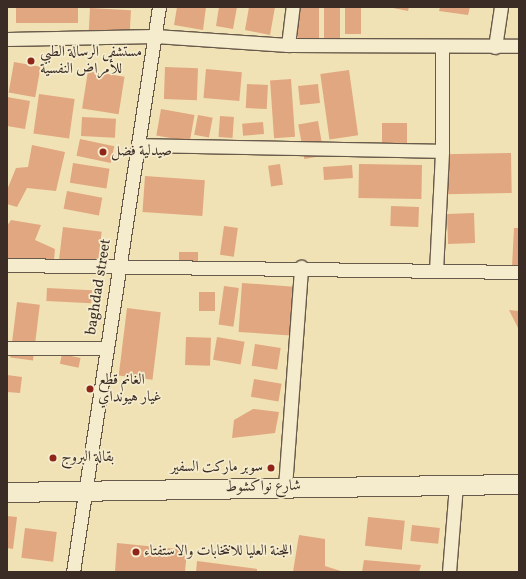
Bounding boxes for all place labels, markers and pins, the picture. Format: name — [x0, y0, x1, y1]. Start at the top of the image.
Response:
place label: مستشفى الرسالة الطبي للأمراض النفسية — [40, 43, 142, 78]
marker: مستشفى الرسالة الطبي للأمراض النفسية — [25, 55, 37, 67]
place label: صيدلية فضل — [111, 143, 172, 161]
marker: صيدلية فضل — [98, 147, 108, 157]
place label: الغانم قطع غيار هيونداي — [98, 371, 161, 406]
marker: الغانم قطع غيار هيونداي — [85, 384, 95, 394]
place label: بقالة البروج — [61, 449, 114, 467]
marker: بقالة البروج — [48, 453, 58, 463]
place label: سوبر ماركت السفير — [170, 459, 263, 477]
marker: سوبر ماركت السفير — [266, 463, 276, 473]
place label: اللجنة العليا للانتخابات والاستفتاء — [144, 543, 292, 561]
marker: اللجنة العليا للانتخابات والاستفتاء — [131, 547, 141, 557]

